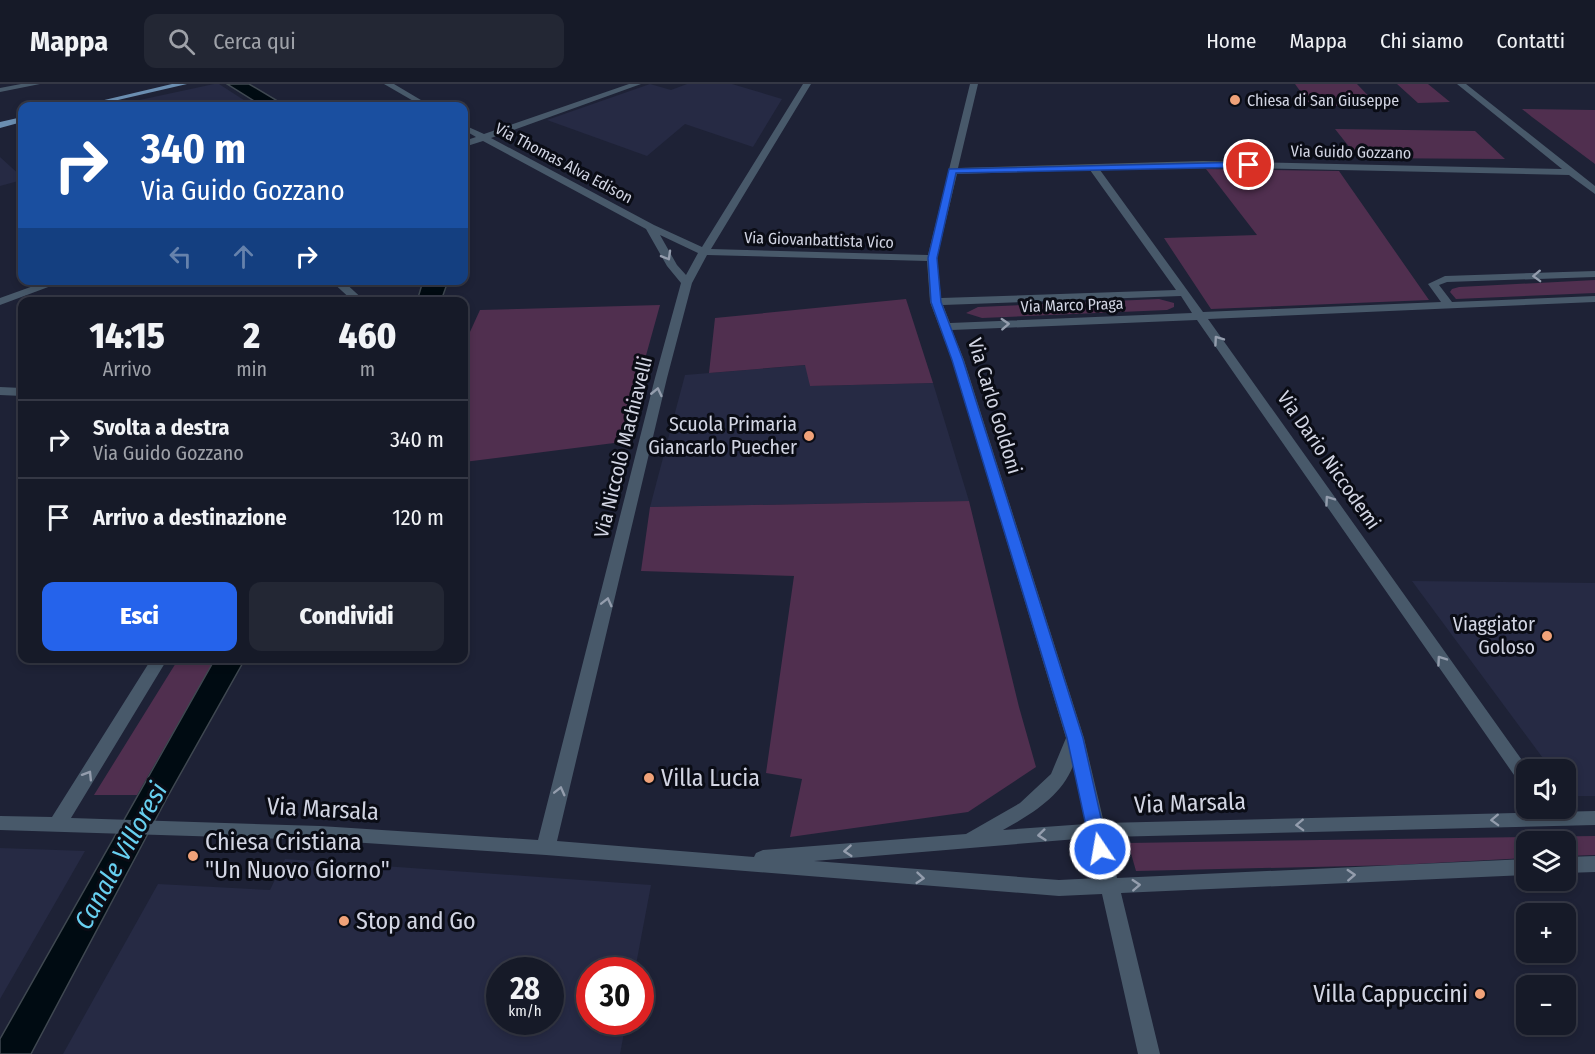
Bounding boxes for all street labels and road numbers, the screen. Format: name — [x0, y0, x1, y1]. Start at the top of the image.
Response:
street label: Via Thomas Alva Edison — [492, 119, 636, 207]
street label: Via Guido Gozzano — [1290, 141, 1412, 163]
street label: Via Giovanbattista Vico — [744, 228, 894, 252]
street label: Via Marco Praga — [1020, 294, 1124, 316]
street label: Via Carlo Goldoni — [963, 335, 1027, 477]
street label: Via Niccolò Machiavelli — [589, 354, 657, 540]
street label: Via Dario Niccodemi — [1272, 386, 1386, 534]
street label: Via Marsala — [1133, 787, 1247, 819]
street label: Via Marsala — [266, 792, 380, 826]

